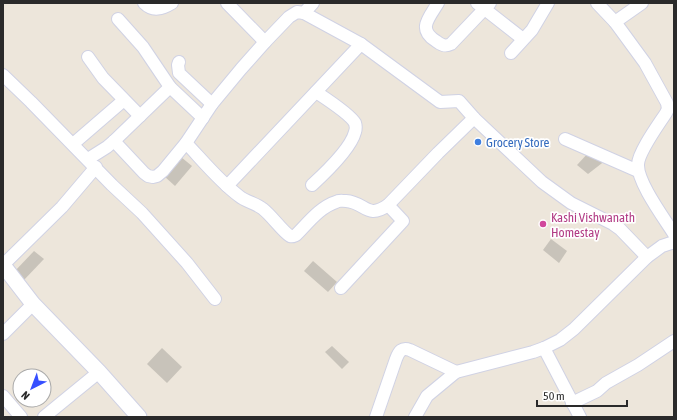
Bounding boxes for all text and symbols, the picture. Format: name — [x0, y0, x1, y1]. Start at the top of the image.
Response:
place label: Grocery Store — [486, 135, 550, 150]
marker: Grocery Store — [473, 137, 483, 147]
place label: Kashi Vishwanath Homestay — [551, 210, 635, 240]
marker: Kashi Vishwanath Homestay — [538, 219, 548, 229]
north arrow — [12, 368, 52, 408]
scale bar — [537, 382, 627, 408]
text: N — [19, 389, 32, 402]
text: 50 m — [543, 389, 565, 403]

